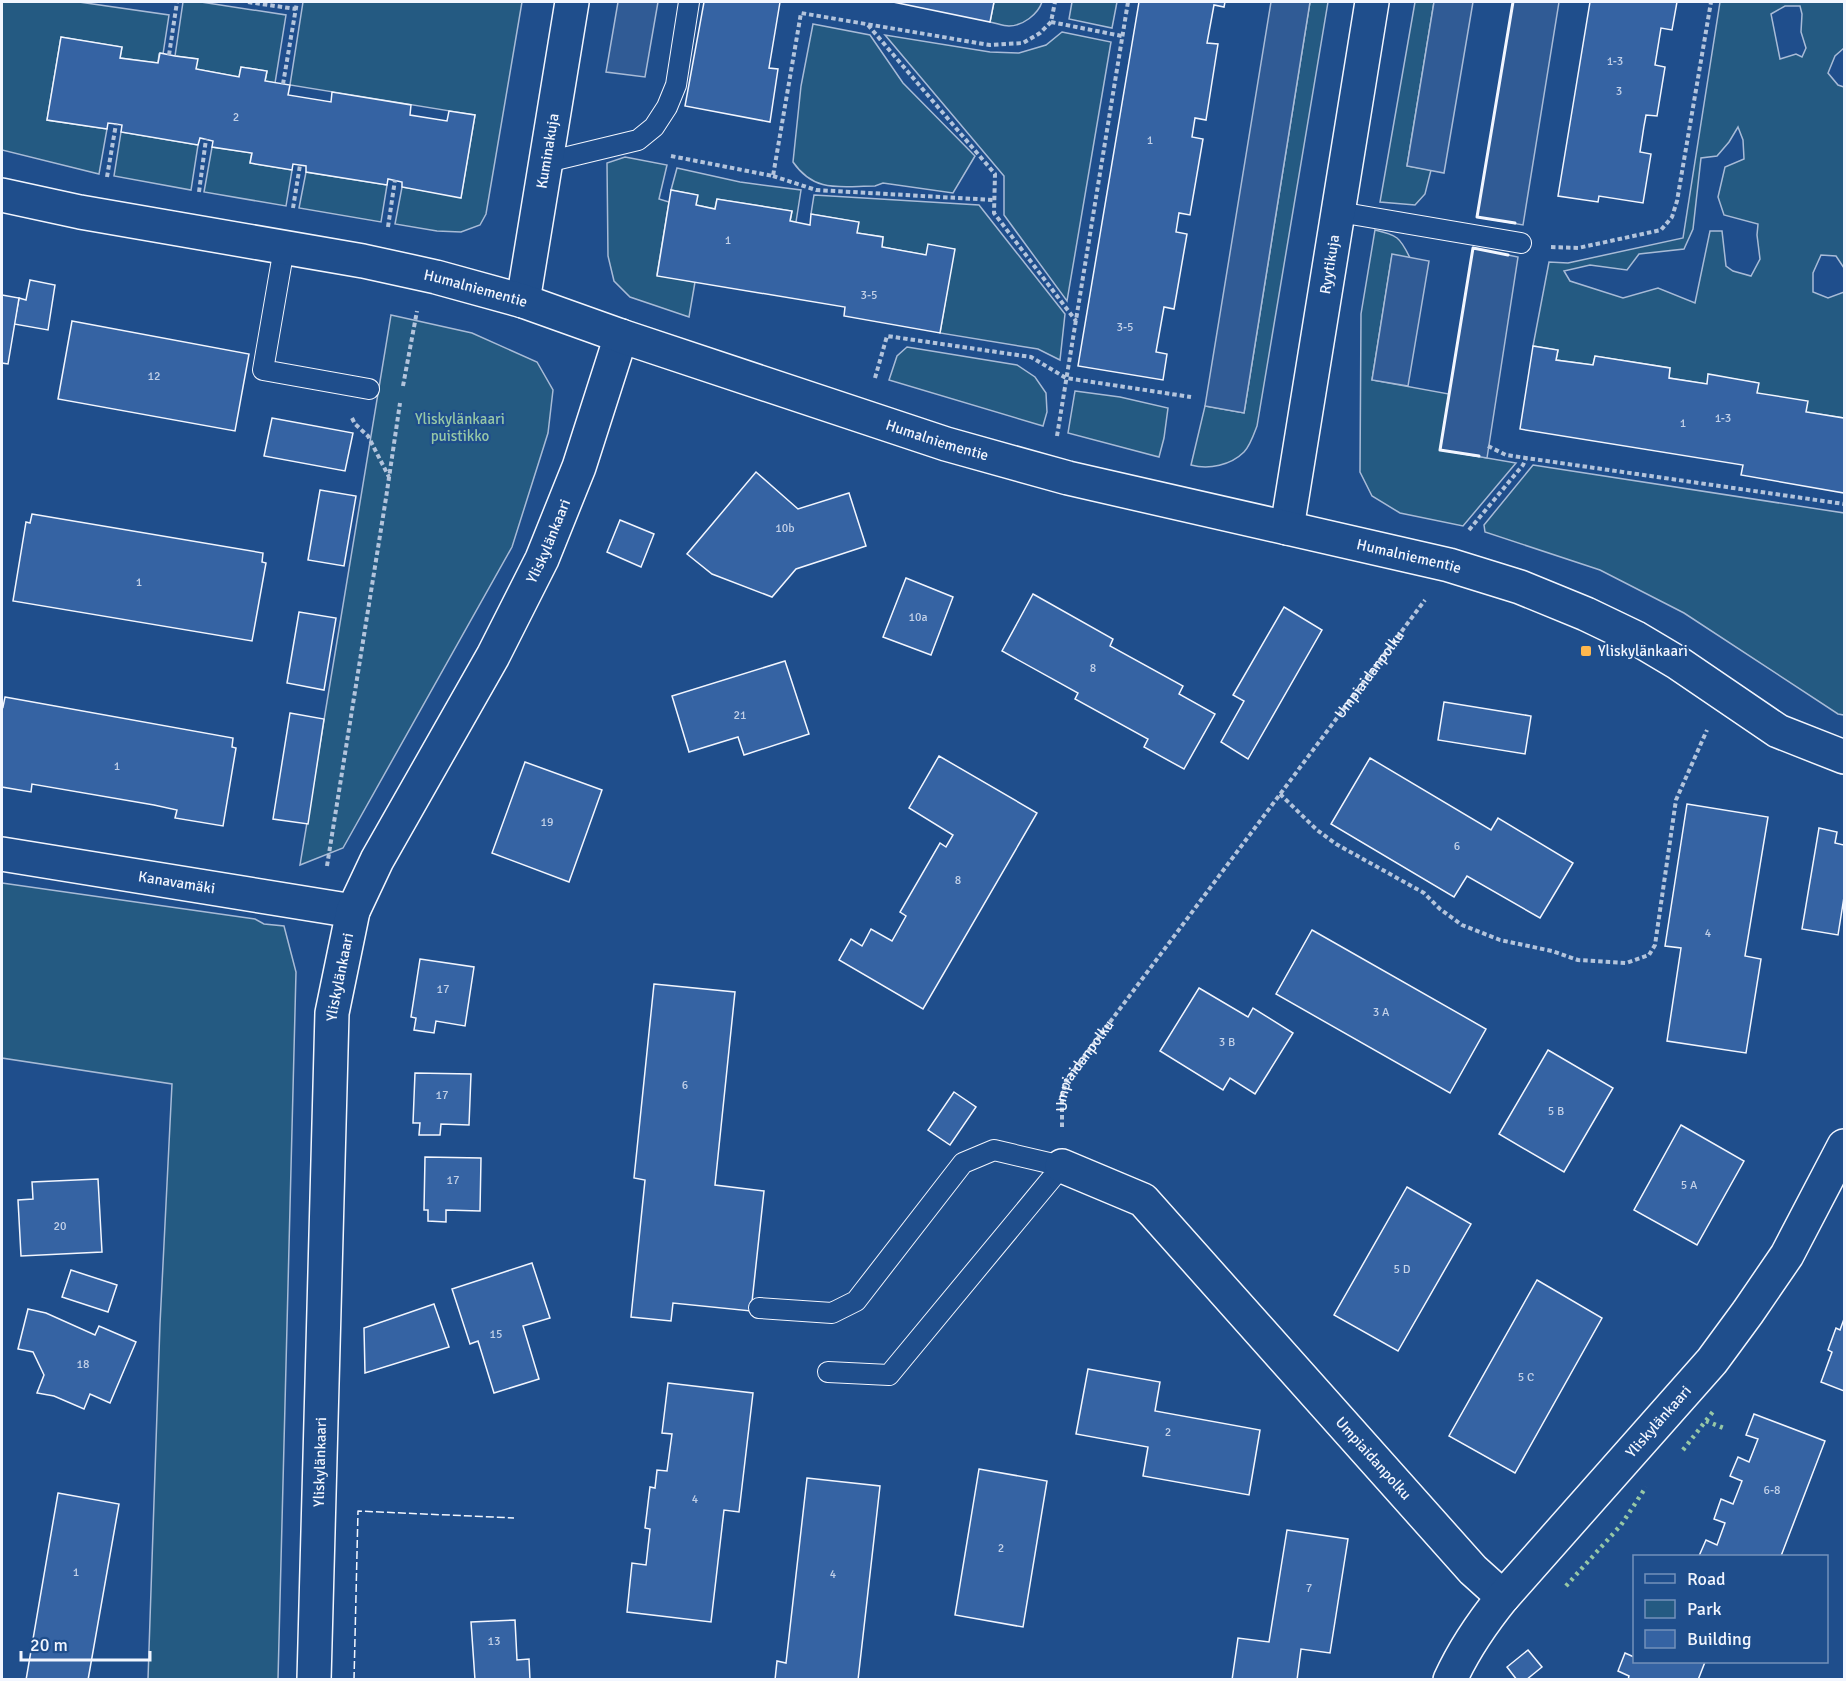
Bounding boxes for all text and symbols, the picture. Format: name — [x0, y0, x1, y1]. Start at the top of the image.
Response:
house number: 1-3 — [1607, 54, 1623, 69]
house number: 3 — [1616, 84, 1622, 99]
house number: 2 — [233, 110, 239, 125]
street label: Kuminakuja — [533, 112, 563, 190]
house number: 1 — [1147, 133, 1153, 148]
house number: 1 — [725, 233, 731, 248]
street label: Ryytikuja — [1316, 233, 1343, 295]
street label: Humalniementie — [422, 266, 530, 311]
house number: 3-5 — [860, 288, 878, 303]
house number: 3-5 — [1116, 320, 1134, 335]
house number: 12 — [148, 369, 160, 384]
park label: Yliskylänkaari puistikko — [415, 410, 505, 445]
house number: 1-3 — [1715, 411, 1731, 426]
street label: Humalniementie — [883, 416, 991, 464]
house number: 1 — [1680, 416, 1686, 431]
street label: Yliskylänkaari — [522, 496, 574, 586]
house number: 10b — [775, 521, 795, 536]
street label: Humalniementie — [1355, 535, 1463, 577]
house number: 1 — [136, 575, 142, 590]
house number: 10a — [908, 610, 928, 625]
street label: Umpiaidanpolku — [1331, 627, 1408, 722]
place label: Yliskylänkaari — [1598, 642, 1688, 660]
marker: Yliskylänkaari — [1579, 644, 1593, 658]
house number: 8 — [1090, 661, 1096, 676]
house number: 21 — [734, 708, 746, 723]
house number: 1 — [114, 759, 120, 774]
house number: 19 — [541, 815, 553, 830]
house number: 6 — [1454, 839, 1460, 854]
street label: Kanavamäki — [137, 867, 216, 897]
house number: 8 — [955, 873, 961, 888]
house number: 4 — [1705, 926, 1712, 941]
street label: Yliskylänkaari — [323, 931, 357, 1021]
house number: 17 — [437, 982, 449, 997]
house number: 3 A — [1373, 1005, 1390, 1020]
street label: Umpiaidanpolku — [1052, 1016, 1118, 1112]
house number: 3 B — [1219, 1035, 1235, 1050]
house number: 6 — [682, 1078, 688, 1093]
house number: 17 — [436, 1088, 448, 1103]
house number: 5 B — [1548, 1104, 1564, 1119]
house number: 17 — [447, 1173, 459, 1188]
house number: 5 A — [1681, 1178, 1698, 1193]
house number: 20 — [54, 1219, 66, 1234]
house number: 5 D — [1394, 1262, 1411, 1277]
house number: 15 — [490, 1327, 502, 1342]
house number: 18 — [77, 1357, 89, 1372]
house number: 5 C — [1518, 1370, 1534, 1385]
street label: Yliskylänkaari — [1622, 1382, 1695, 1461]
street label: Umpiaidanpolku — [1332, 1413, 1415, 1504]
street label: Yliskylänkaari — [310, 1417, 330, 1507]
house number: 2 — [1165, 1425, 1171, 1440]
house number: 6-8 — [1763, 1483, 1781, 1498]
house number: 4 — [692, 1492, 699, 1507]
house number: 2 — [998, 1541, 1004, 1556]
legend — [1633, 1555, 1828, 1663]
house number: 1 — [73, 1565, 79, 1580]
house number: 4 — [830, 1567, 837, 1582]
text: Road — [1687, 1568, 1726, 1590]
house number: 7 — [1306, 1581, 1312, 1596]
text: Park — [1687, 1598, 1722, 1620]
scale bar — [21, 1624, 150, 1662]
text: Building — [1687, 1628, 1751, 1650]
text: 20 m — [30, 1634, 68, 1656]
house number: 13 — [488, 1634, 500, 1649]

